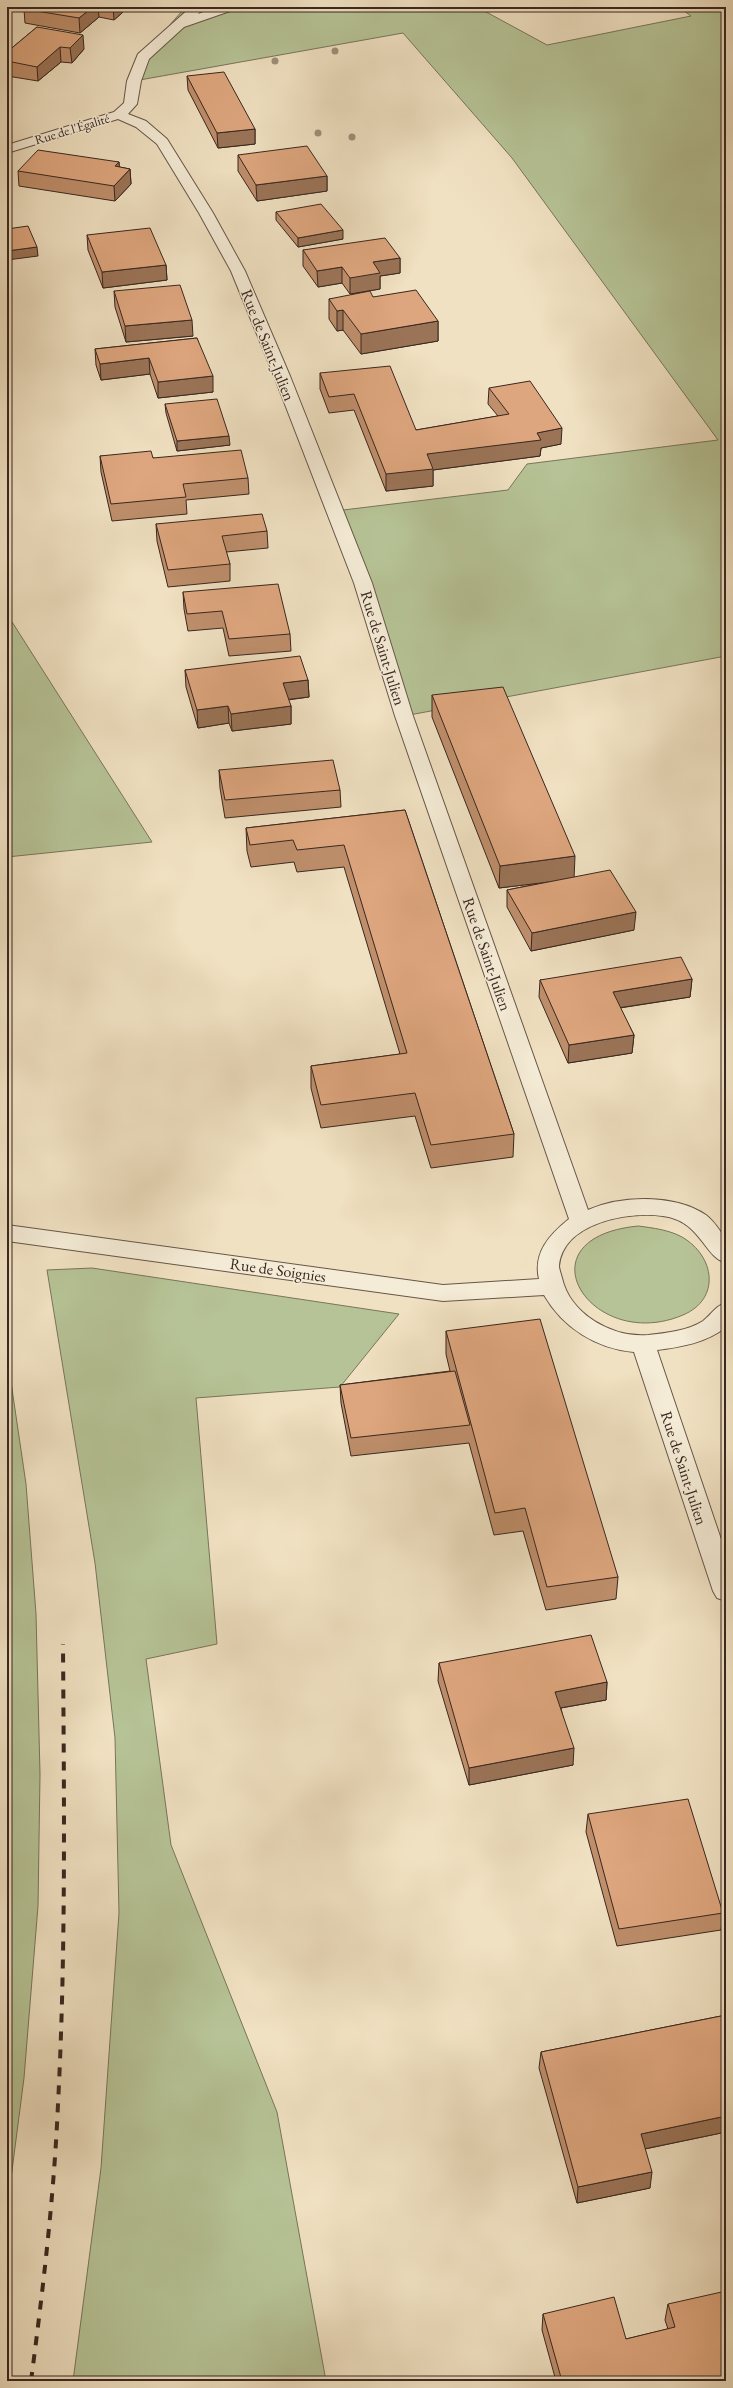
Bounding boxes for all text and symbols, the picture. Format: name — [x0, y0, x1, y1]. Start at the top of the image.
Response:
street label: Rue de l'Égalité — [33, 110, 111, 148]
street label: Rue de Saint-Julien — [236, 286, 300, 404]
street label: Rue de Saint-Julien — [356, 588, 411, 708]
street label: Rue de Saint-Julien — [458, 894, 516, 1014]
street label: Rue de Soignies — [229, 1253, 327, 1287]
street label: Rue de Saint-Julien — [656, 1408, 713, 1528]

